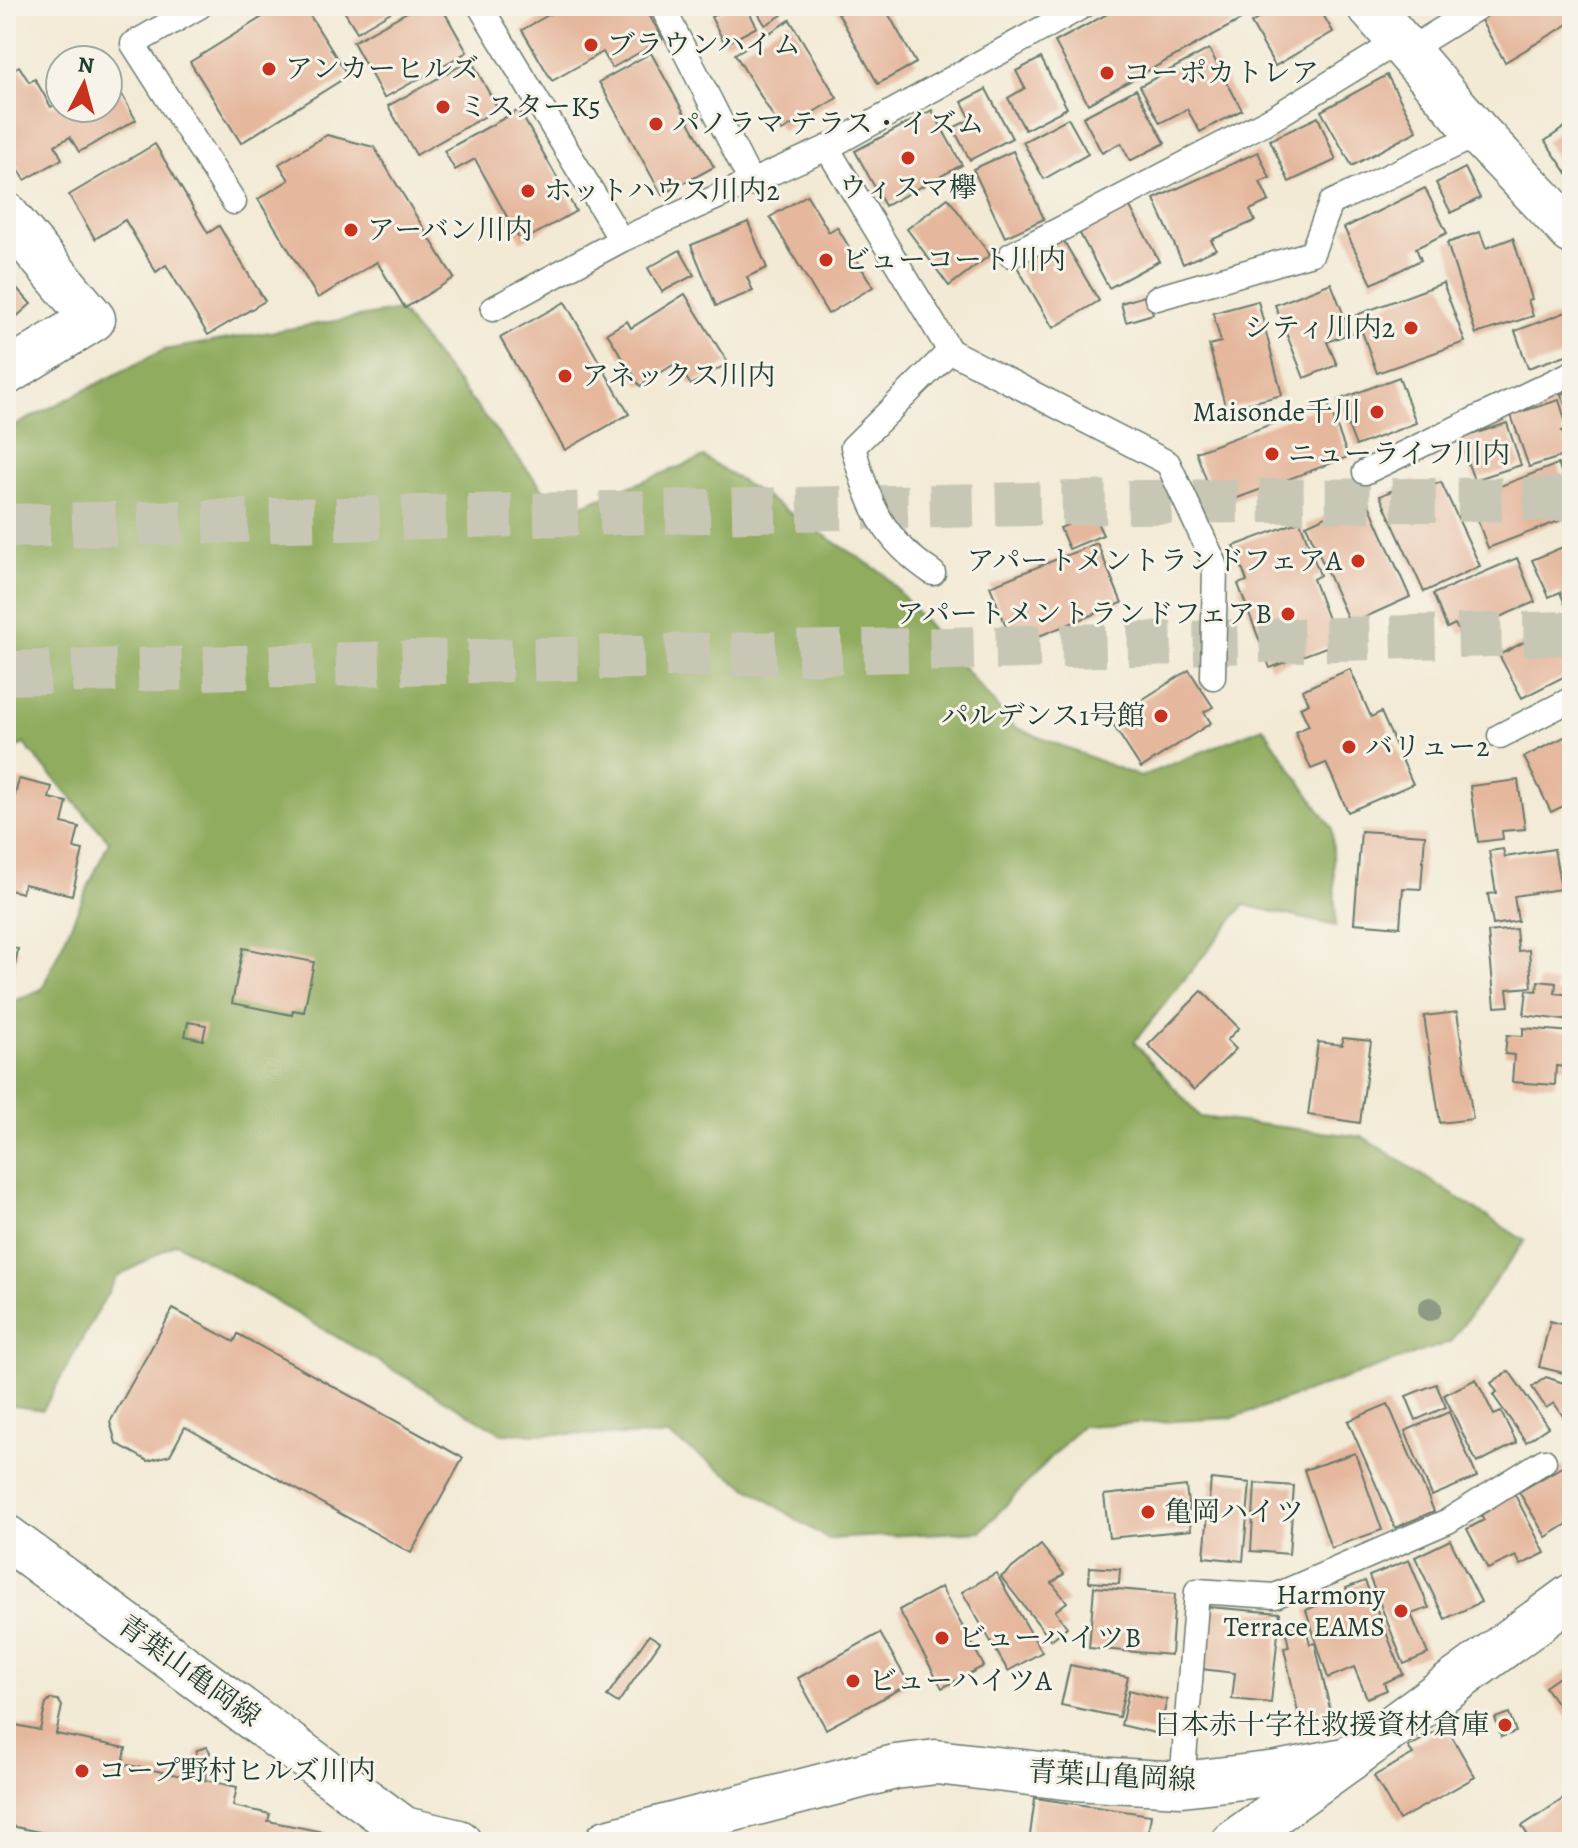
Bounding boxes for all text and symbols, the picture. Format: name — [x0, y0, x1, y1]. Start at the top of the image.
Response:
place label: ブラウンハイム — [607, 26, 801, 64]
marker: ブラウンハイム — [582, 36, 600, 54]
north arrow — [44, 44, 124, 124]
text: N — [76, 49, 96, 81]
place label: アンカーヒルズ — [285, 50, 479, 88]
place label: コーポカトレア — [1123, 54, 1319, 92]
marker: アンカーヒルズ — [260, 60, 278, 78]
marker: コーポカトレア — [1098, 64, 1116, 82]
place label: ミスターK5 — [459, 88, 601, 126]
marker: ミスターK5 — [434, 98, 452, 116]
place label: パノラマ テラス・イズム — [672, 105, 984, 143]
marker: パノラマ テラス・イズム — [647, 115, 665, 133]
marker: ウィスマ欅 — [899, 149, 917, 167]
place label: ウィスマ欅 — [839, 169, 977, 207]
place label: ホットハウス川内2 — [544, 172, 780, 210]
marker: ホットハウス川内2 — [519, 182, 537, 200]
place label: アーバン川内 — [367, 211, 533, 249]
marker: アーバン川内 — [342, 221, 360, 239]
place label: ビューコート川内 — [842, 241, 1066, 279]
marker: ビューコート川内 — [817, 251, 835, 269]
place label: シティ川内2 — [1244, 309, 1395, 347]
marker: シティ川内2 — [1402, 319, 1420, 337]
place label: アネックス川内 — [581, 357, 776, 395]
marker: アネックス川内 — [556, 367, 574, 385]
place label: Maisonde千川 — [1192, 393, 1361, 431]
marker: Maisonde千川 — [1368, 403, 1386, 421]
place label: ニューライフ川内 — [1288, 435, 1510, 473]
marker: ニューライフ川内 — [1263, 445, 1281, 463]
place label: アパートメントランドフェアA — [966, 542, 1343, 580]
marker: アパートメントランドフェアA — [1349, 552, 1367, 570]
place label: アパートメントランドフェアB — [896, 595, 1272, 633]
marker: アパートメントランドフェアB — [1279, 605, 1297, 623]
place label: パルデンス1号館 — [941, 697, 1145, 735]
marker: パルデンス1号館 — [1152, 707, 1170, 725]
place label: バリュー2 — [1365, 728, 1489, 766]
marker: バリュー2 — [1340, 738, 1358, 756]
place label: 亀岡ハイツ — [1164, 1493, 1304, 1531]
marker: 亀岡ハイツ — [1139, 1503, 1157, 1521]
place label: Harmony Terrace EAMS — [1224, 1576, 1386, 1646]
marker: Harmony Terrace EAMS — [1392, 1602, 1410, 1620]
street label: 青葉山亀岡線 — [110, 1606, 268, 1736]
place label: ビューハイツB — [958, 1619, 1141, 1657]
marker: ビューハイツB — [933, 1629, 951, 1647]
place label: ビューハイツA — [869, 1662, 1053, 1700]
marker: ビューハイツA — [844, 1672, 862, 1690]
place label: 日本赤十字社救援資材倉庫 — [1153, 1706, 1489, 1744]
marker: 日本赤十字社救援資材倉庫 — [1496, 1716, 1514, 1734]
place label: コープ野村ヒルズ川内 — [98, 1752, 376, 1790]
street label: 青葉山亀岡線 — [1027, 1753, 1197, 1799]
marker: コープ野村ヒルズ川内 — [73, 1762, 91, 1780]

